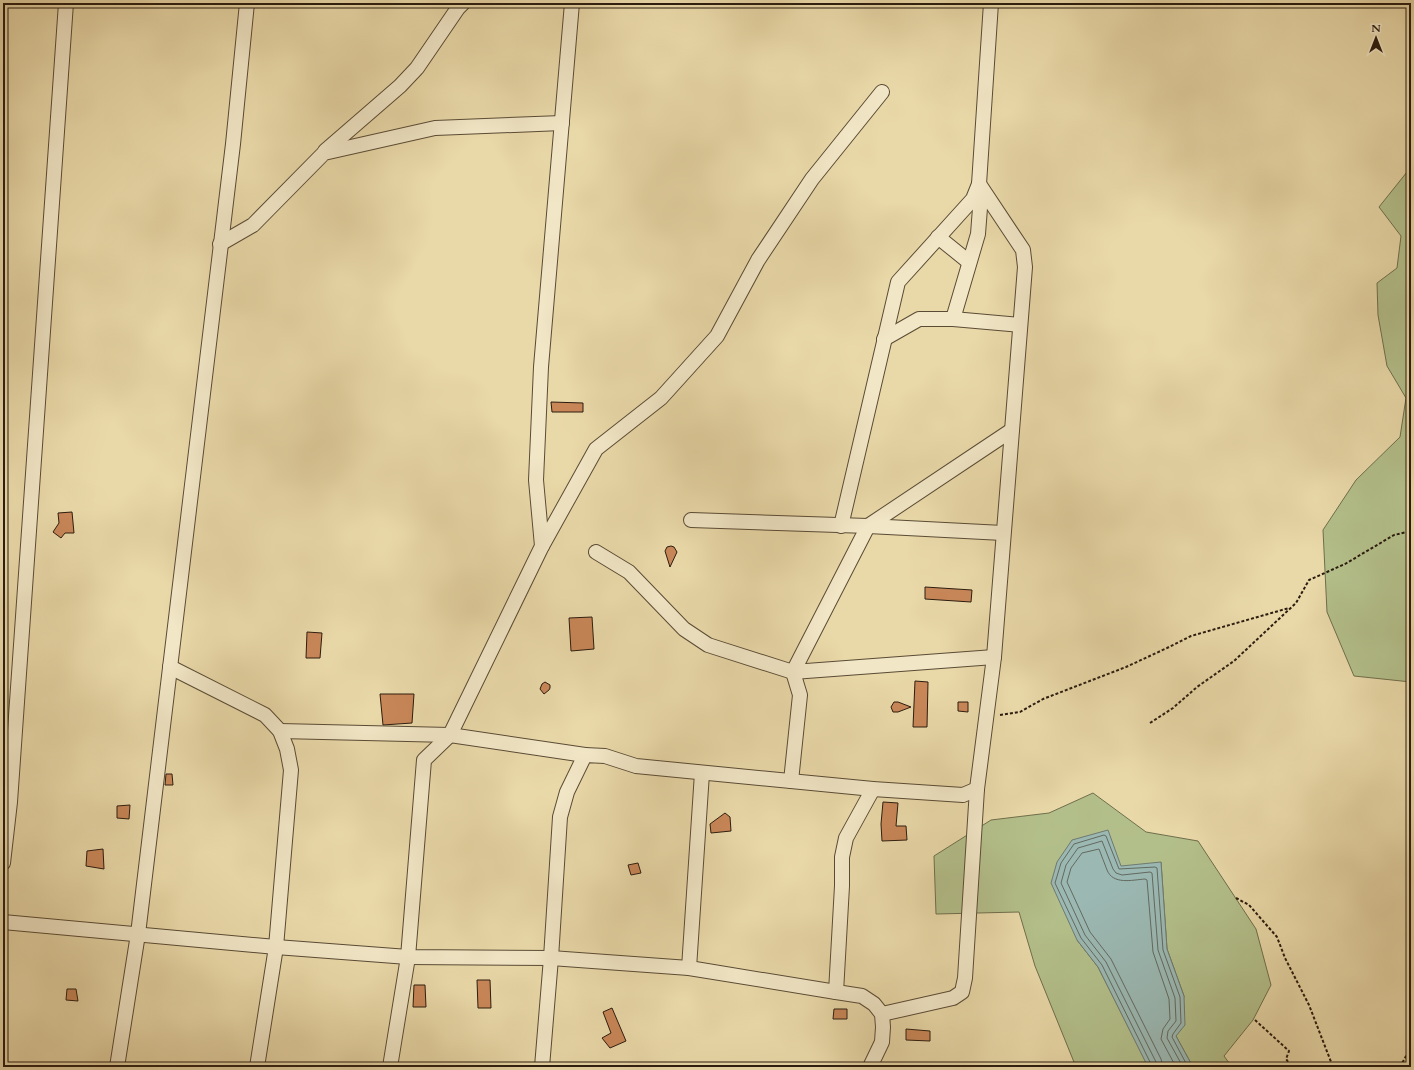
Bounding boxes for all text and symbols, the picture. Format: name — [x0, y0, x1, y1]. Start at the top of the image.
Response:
north arrow — [1356, 18, 1396, 58]
text: N — [1371, 21, 1381, 36]

